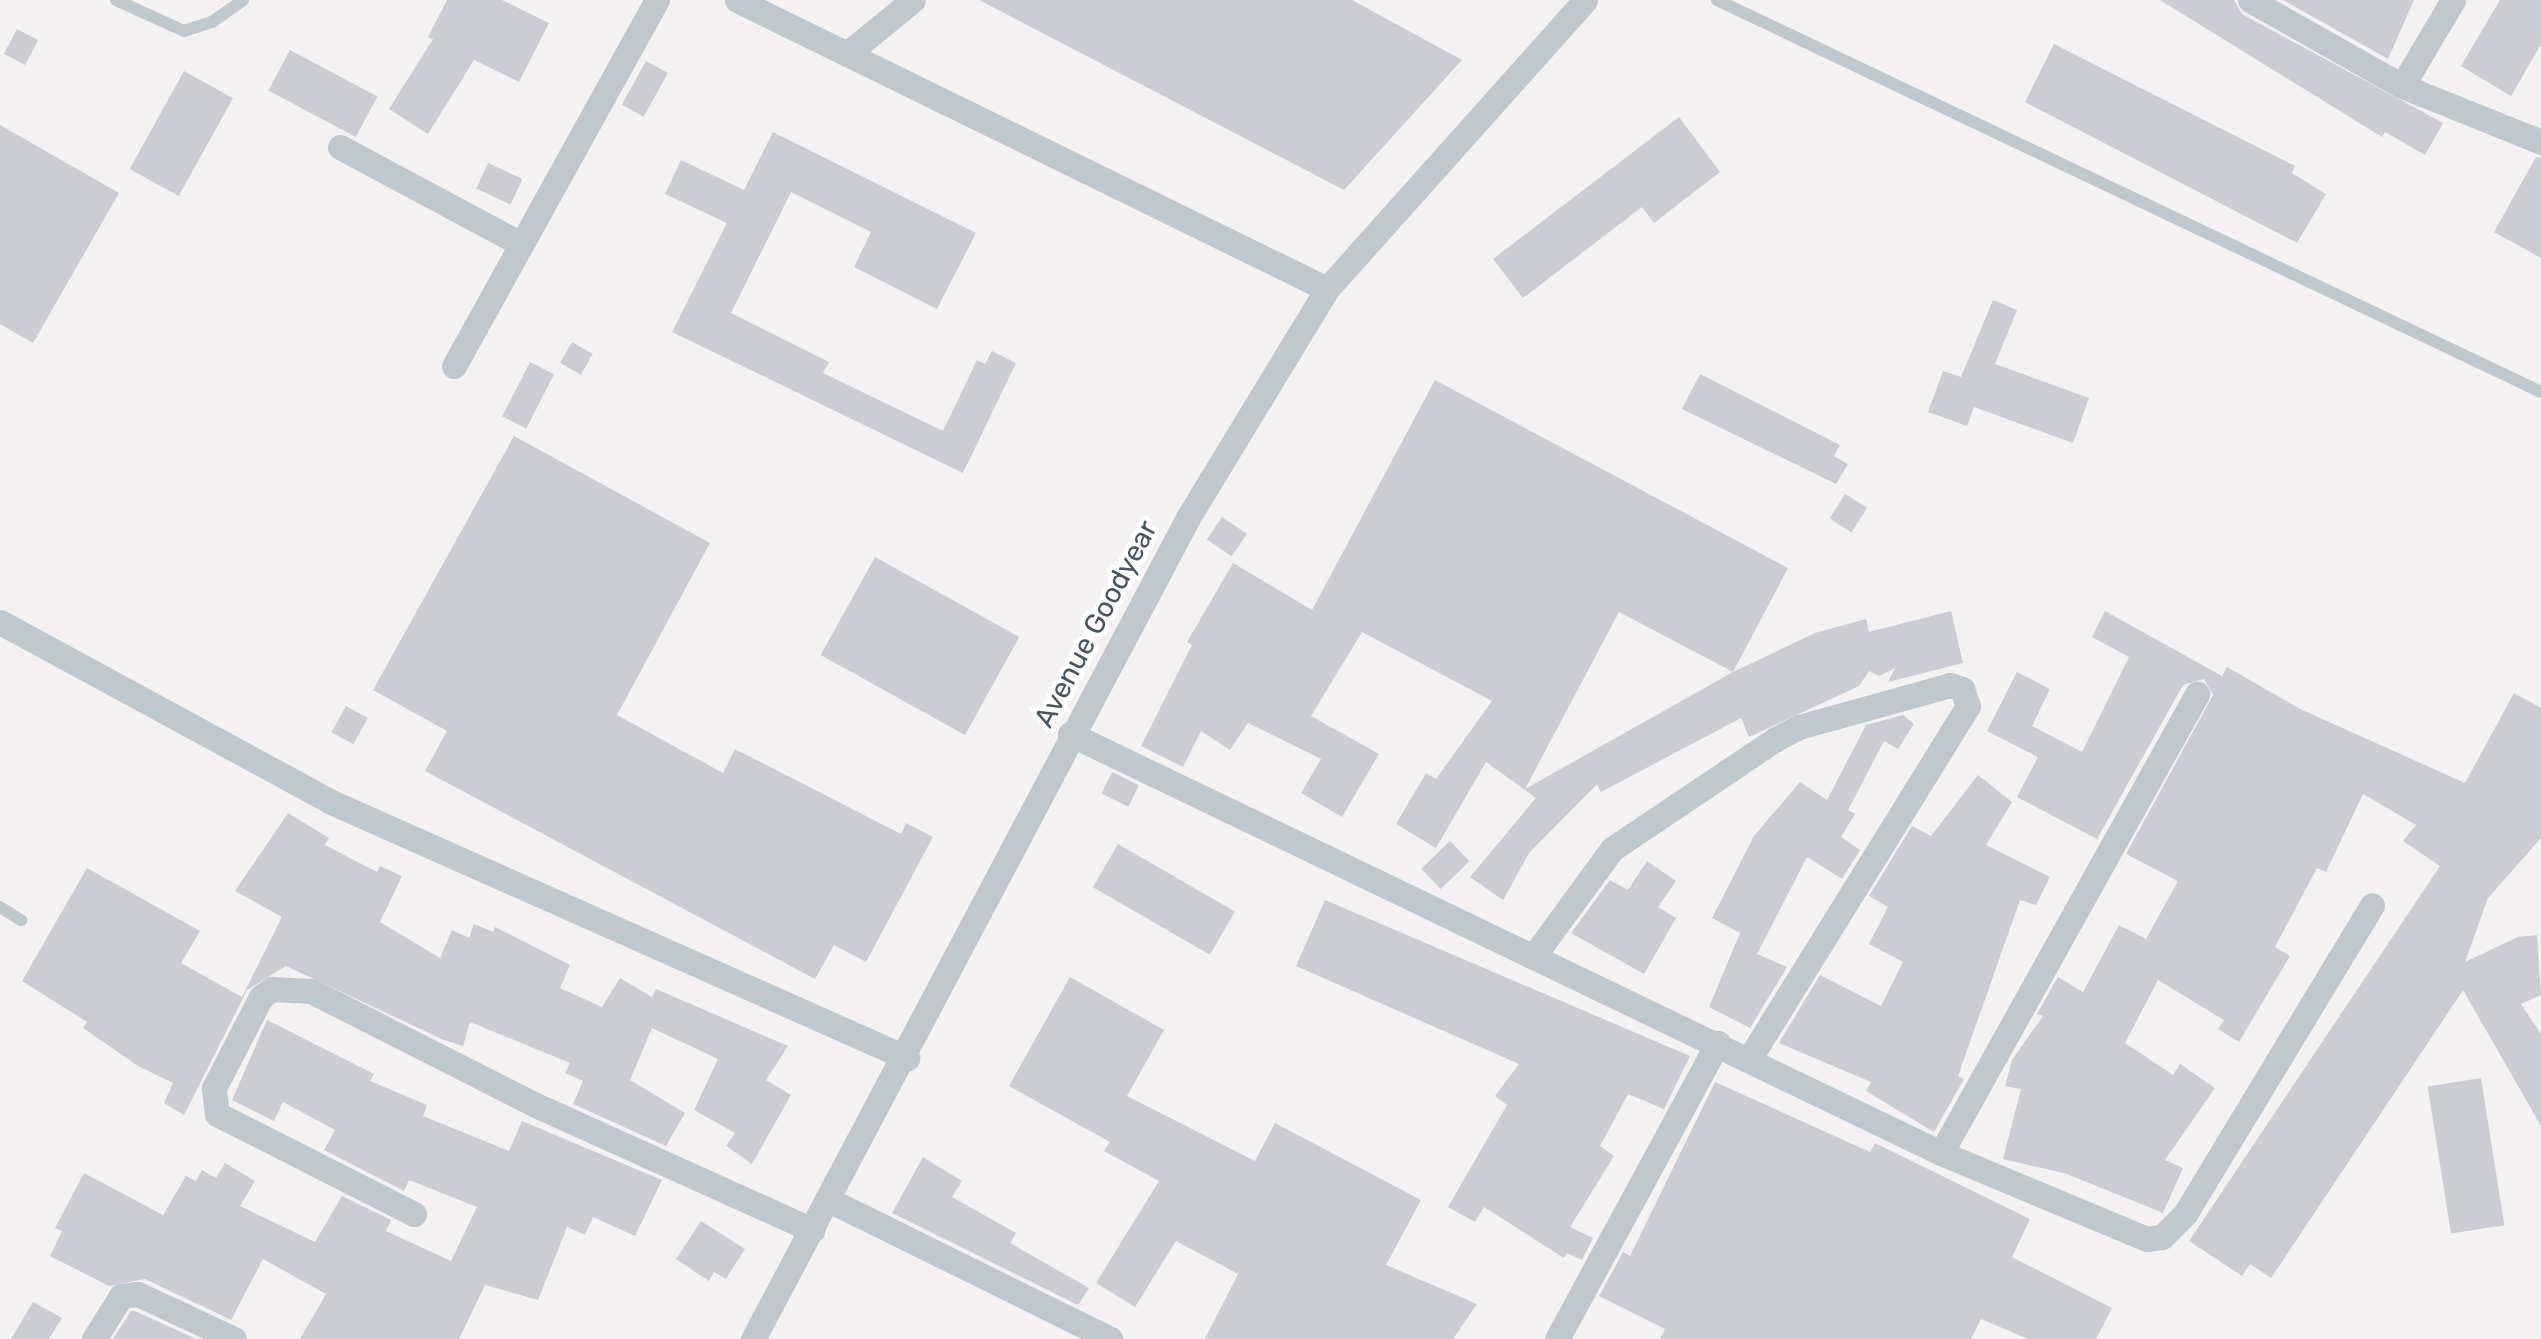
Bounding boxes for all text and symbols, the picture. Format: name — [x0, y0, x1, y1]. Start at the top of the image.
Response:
street label: Avenue Goodyear — [1027, 515, 1165, 733]

